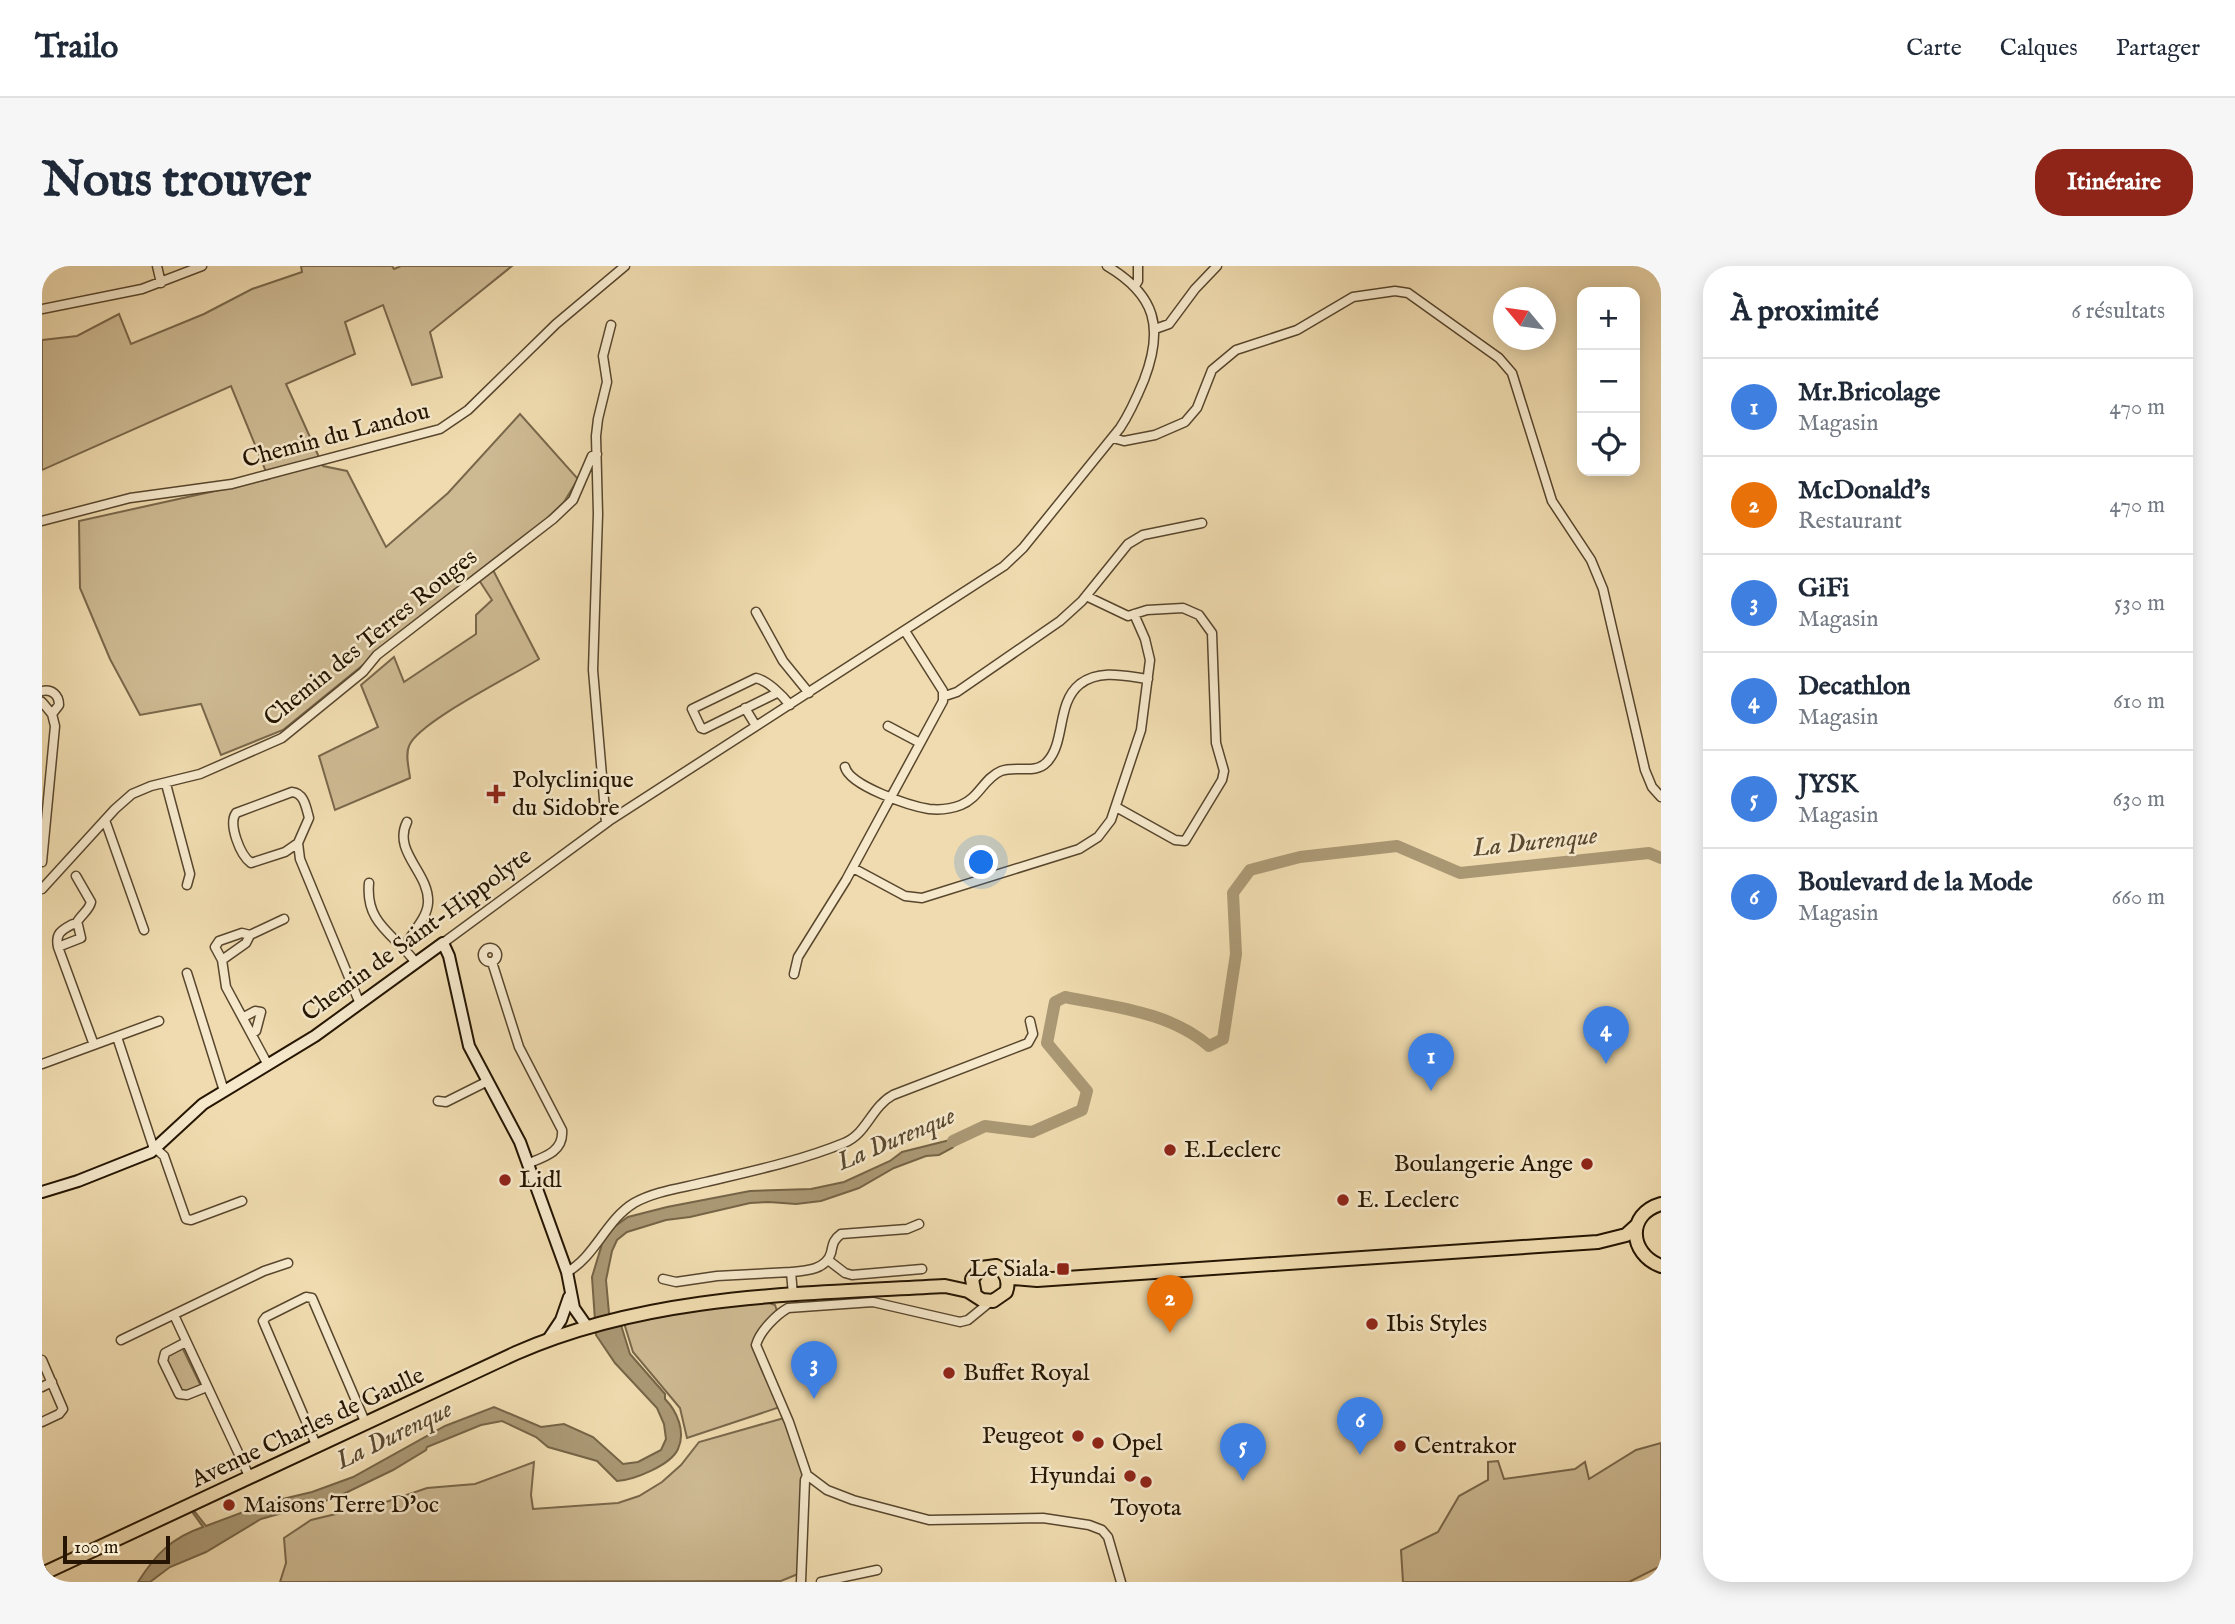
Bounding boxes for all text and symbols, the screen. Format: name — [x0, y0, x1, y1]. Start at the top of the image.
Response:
text: Trailo — [35, 27, 118, 69]
text: Carte — [1906, 33, 1962, 64]
text: Calques — [2000, 33, 2078, 64]
text: Partager — [2116, 33, 2200, 64]
button: Itinéraire — [2035, 149, 2193, 216]
text: Nous trouver — [42, 151, 311, 213]
north arrow — [1493, 287, 1556, 350]
map controls — [1577, 287, 1640, 476]
button: + — [1577, 287, 1640, 350]
text: À proximité — [1731, 293, 1879, 331]
text: 6 résultats — [2071, 297, 2165, 326]
button: − — [1577, 350, 1640, 413]
text: Mr.Bricolage — [1798, 376, 1940, 409]
text: 1 — [1750, 393, 1758, 422]
text: 470 m — [2110, 393, 2165, 422]
street label: Chemin du Landou — [239, 396, 433, 476]
text: Magasin — [1798, 409, 1878, 438]
button: locate — [1577, 413, 1640, 476]
text: McDonald's — [1798, 474, 1930, 507]
text: 2 — [1749, 491, 1759, 520]
text: 470 m — [2110, 491, 2165, 520]
text: Restaurant — [1798, 507, 1902, 536]
street label: Chemin des Terres Rouges — [258, 542, 484, 734]
text: GiFi — [1798, 572, 1849, 605]
text: 3 — [1750, 589, 1758, 618]
text: 530 m — [2114, 589, 2165, 618]
text: Magasin — [1798, 605, 1878, 634]
text: Decathlon — [1798, 670, 1911, 703]
text: 4 — [1748, 687, 1760, 716]
text: 610 m — [2113, 687, 2165, 716]
text: Magasin — [1798, 703, 1878, 732]
place label: Polyclinique du Sidobre — [512, 765, 634, 824]
text: JYSK — [1798, 768, 1858, 801]
marker: Polyclinique du Sidobre — [486, 784, 506, 804]
text: 5 — [1750, 785, 1758, 814]
text: 630 m — [2113, 785, 2165, 814]
text: Magasin — [1798, 801, 1878, 830]
water label: La Durenque — [1470, 819, 1599, 865]
street label: Chemin de Saint-Hippolyte — [296, 841, 538, 1029]
your location — [964, 845, 998, 879]
text: Boulevard de la Mode — [1798, 866, 2033, 899]
text: 6 — [1749, 883, 1759, 912]
text: 660 m — [2112, 883, 2165, 912]
text: Magasin — [1798, 899, 1878, 928]
pin: 4 — [1583, 1006, 1629, 1064]
pin: 1 — [1408, 1033, 1454, 1091]
water label: La Durenque — [831, 1099, 961, 1179]
place label: E.Leclerc — [1184, 1135, 1281, 1166]
marker: E.Leclerc — [1162, 1142, 1178, 1158]
place label: Boulangerie Ange — [1394, 1149, 1573, 1180]
marker: Boulangerie Ange — [1579, 1156, 1595, 1172]
place label: Lidl — [519, 1165, 562, 1196]
marker: Lidl — [497, 1172, 513, 1188]
place label: E. Leclerc — [1357, 1185, 1459, 1216]
marker: E. Leclerc — [1335, 1192, 1351, 1208]
place label: Le Siala — [969, 1254, 1050, 1285]
marker: Le Siala — [1055, 1261, 1071, 1277]
pin: 2 — [1147, 1275, 1193, 1333]
place label: Ibis Styles — [1386, 1309, 1487, 1340]
marker: Ibis Styles — [1364, 1316, 1380, 1332]
pin: 3 — [791, 1341, 837, 1399]
place label: Buffet Royal — [963, 1358, 1090, 1389]
street label: Avenue Charles de Gaulle — [186, 1360, 430, 1496]
marker: Buffet Royal — [941, 1365, 957, 1381]
water label: La Durenque — [329, 1393, 458, 1478]
pin: 6 — [1337, 1397, 1383, 1455]
place label: Peugeot — [982, 1421, 1064, 1452]
pin: 5 — [1220, 1423, 1266, 1481]
marker: Peugeot — [1070, 1428, 1086, 1444]
place label: Opel — [1112, 1428, 1163, 1459]
place label: Centrakor — [1414, 1431, 1517, 1462]
marker: Opel — [1090, 1435, 1106, 1451]
marker: Centrakor — [1392, 1438, 1408, 1454]
place label: Hyundai — [1029, 1461, 1116, 1492]
marker: Hyundai — [1122, 1468, 1138, 1484]
marker: Toyota — [1138, 1474, 1154, 1490]
place label: Maisons Terre D'oc — [243, 1490, 439, 1521]
place label: Toyota — [1111, 1493, 1182, 1524]
marker: Maisons Terre D'oc — [221, 1497, 237, 1513]
scale bar — [63, 1533, 170, 1565]
text: 100 m — [74, 1536, 118, 1560]

